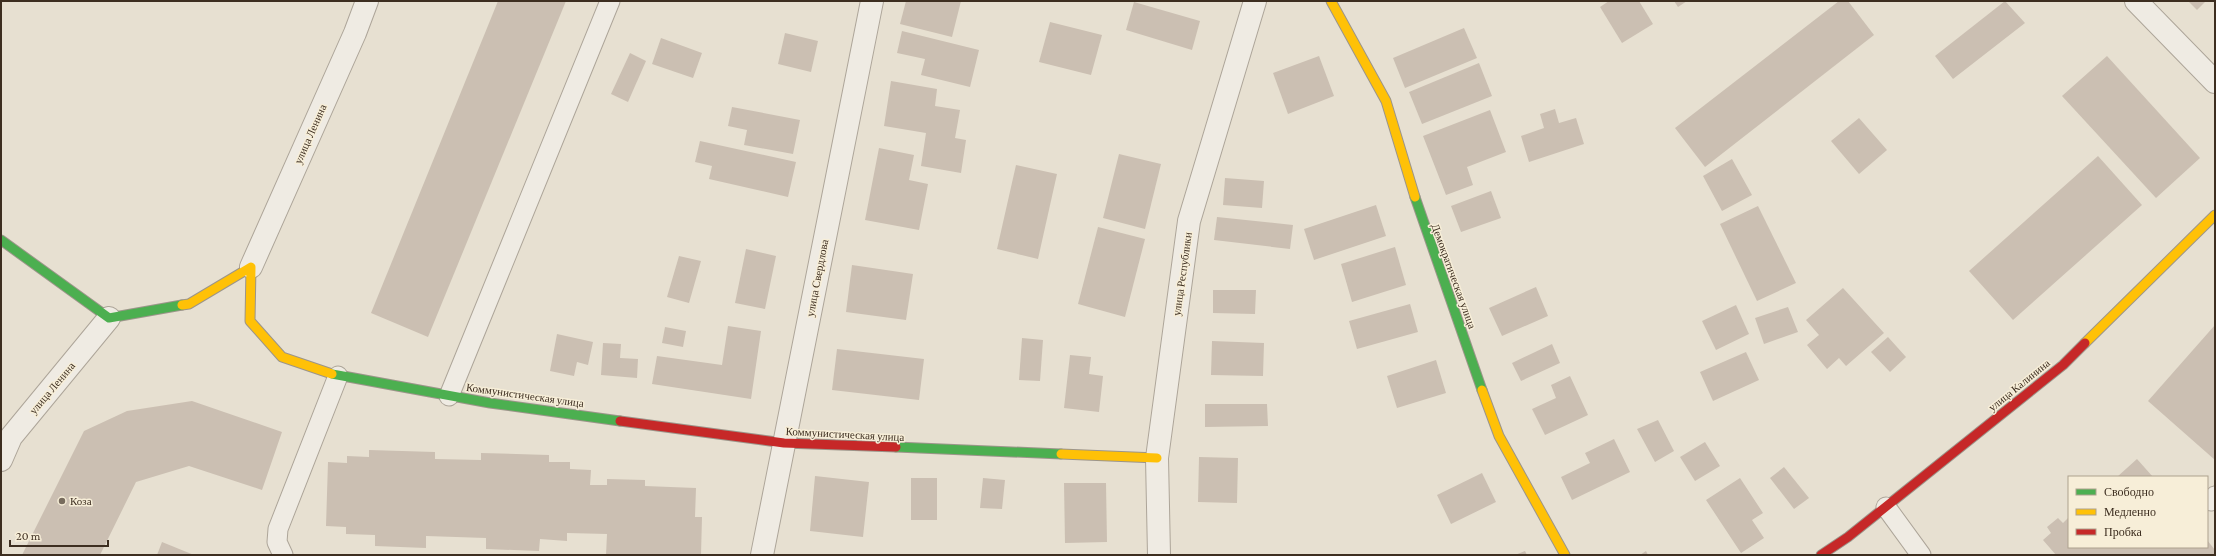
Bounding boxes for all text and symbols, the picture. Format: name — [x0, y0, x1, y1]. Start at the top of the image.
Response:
street label: улица Ленина — [291, 102, 329, 166]
street label: Демократическая улица — [1429, 222, 1479, 330]
street label: улица Республики — [1170, 231, 1194, 317]
street label: улица Свердлова — [804, 238, 830, 318]
street label: улица Калинина — [1986, 357, 2052, 413]
street label: улица Ленина — [27, 360, 77, 416]
street label: Коммунистическая улица — [465, 381, 585, 409]
street label: Коммунистическая улица — [785, 425, 905, 443]
legend — [2068, 476, 2208, 548]
text: Свободно — [2104, 485, 2154, 499]
place label: Коза — [70, 495, 92, 507]
marker: Коза — [57, 496, 67, 506]
text: Медленно — [2104, 505, 2156, 519]
scale bar — [10, 522, 108, 548]
text: Пробка — [2104, 525, 2142, 539]
text: 20 m — [16, 529, 41, 543]

